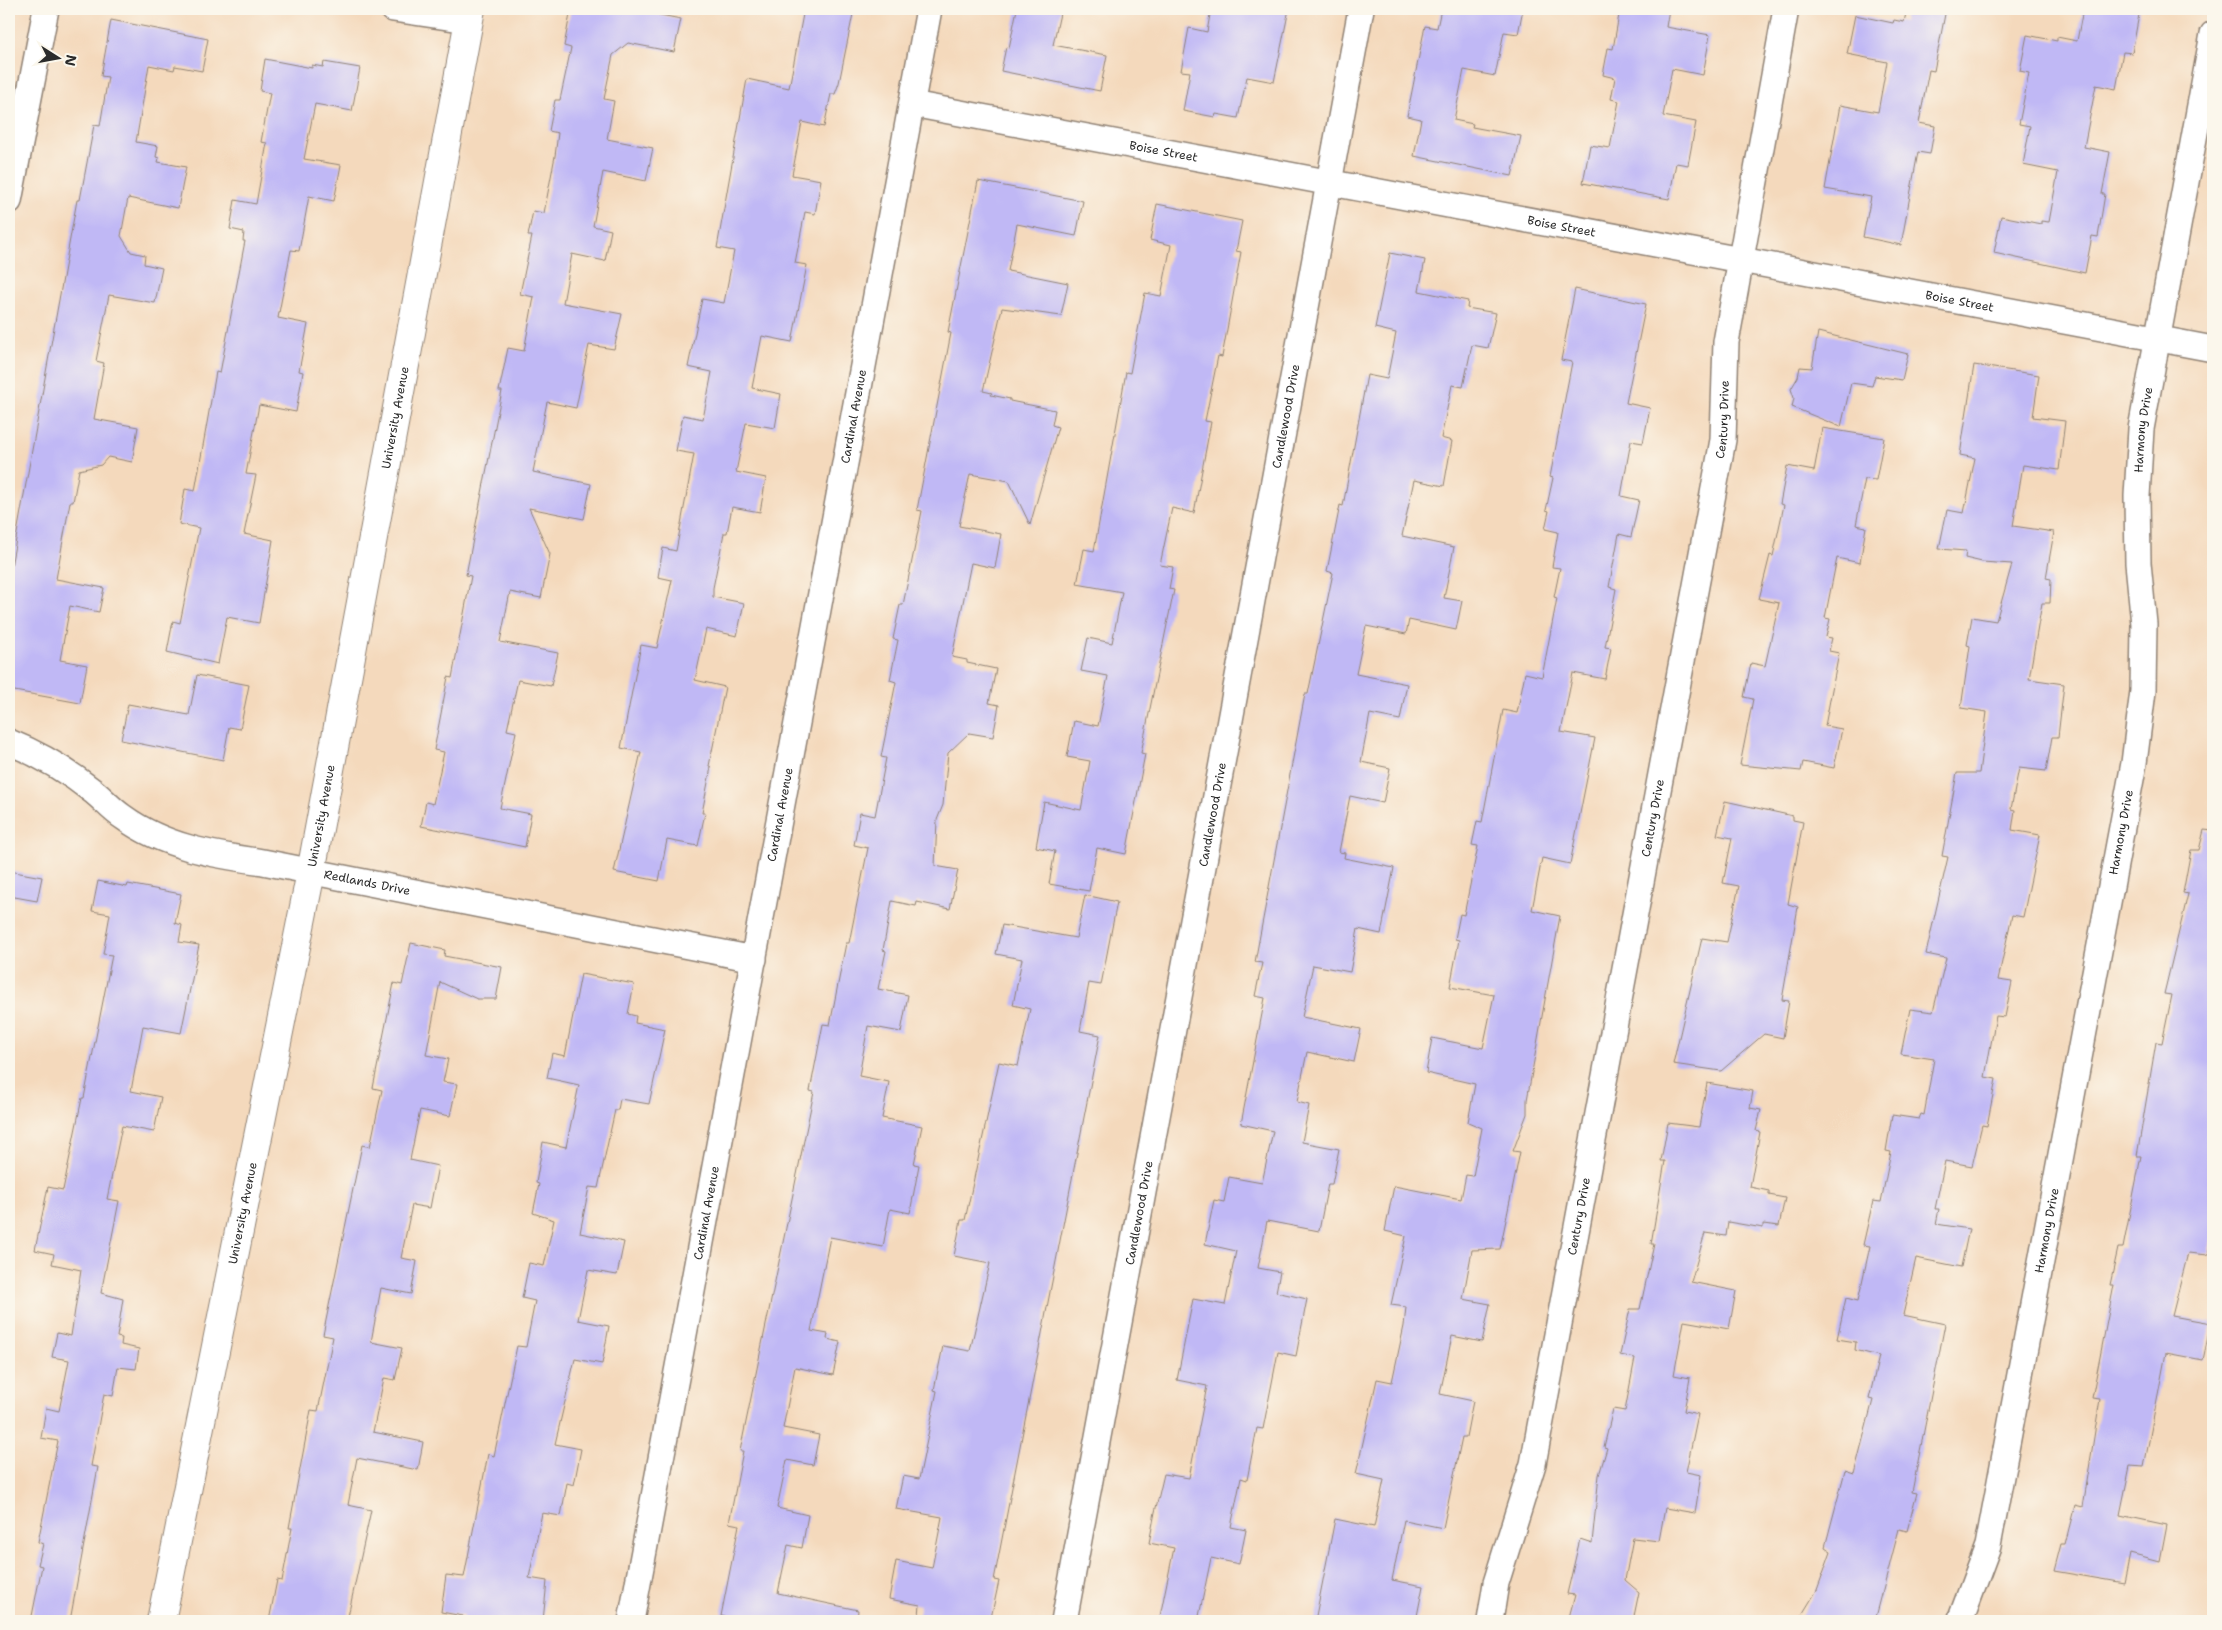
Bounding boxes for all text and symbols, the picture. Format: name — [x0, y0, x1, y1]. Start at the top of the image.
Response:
north arrow — [32, 32, 82, 82]
text: N — [61, 53, 81, 68]
street label: Boise Street — [1128, 137, 1199, 166]
street label: Boise Street — [1526, 212, 1597, 241]
street label: Boise Street — [1924, 287, 1995, 316]
street label: Candlewood Drive — [1269, 363, 1303, 470]
street label: University Avenue — [378, 365, 413, 470]
street label: Cardinal Avenue — [837, 368, 870, 465]
street label: Century Drive — [1712, 380, 1733, 460]
street label: Harmony Drive — [2130, 385, 2157, 473]
street label: Candlewood Drive — [1195, 761, 1230, 868]
street label: University Avenue — [304, 763, 339, 868]
street label: Cardinal Avenue — [764, 766, 797, 863]
street label: Century Drive — [1638, 778, 1668, 858]
street label: Harmony Drive — [2105, 788, 2137, 876]
street label: Redlands Drive — [323, 866, 412, 899]
street label: Candlewood Drive — [1122, 1159, 1157, 1266]
street label: University Avenue — [225, 1160, 261, 1266]
street label: Cardinal Avenue — [690, 1164, 723, 1261]
street label: Century Drive — [1564, 1176, 1594, 1256]
street label: Harmony Drive — [2031, 1186, 2063, 1274]

